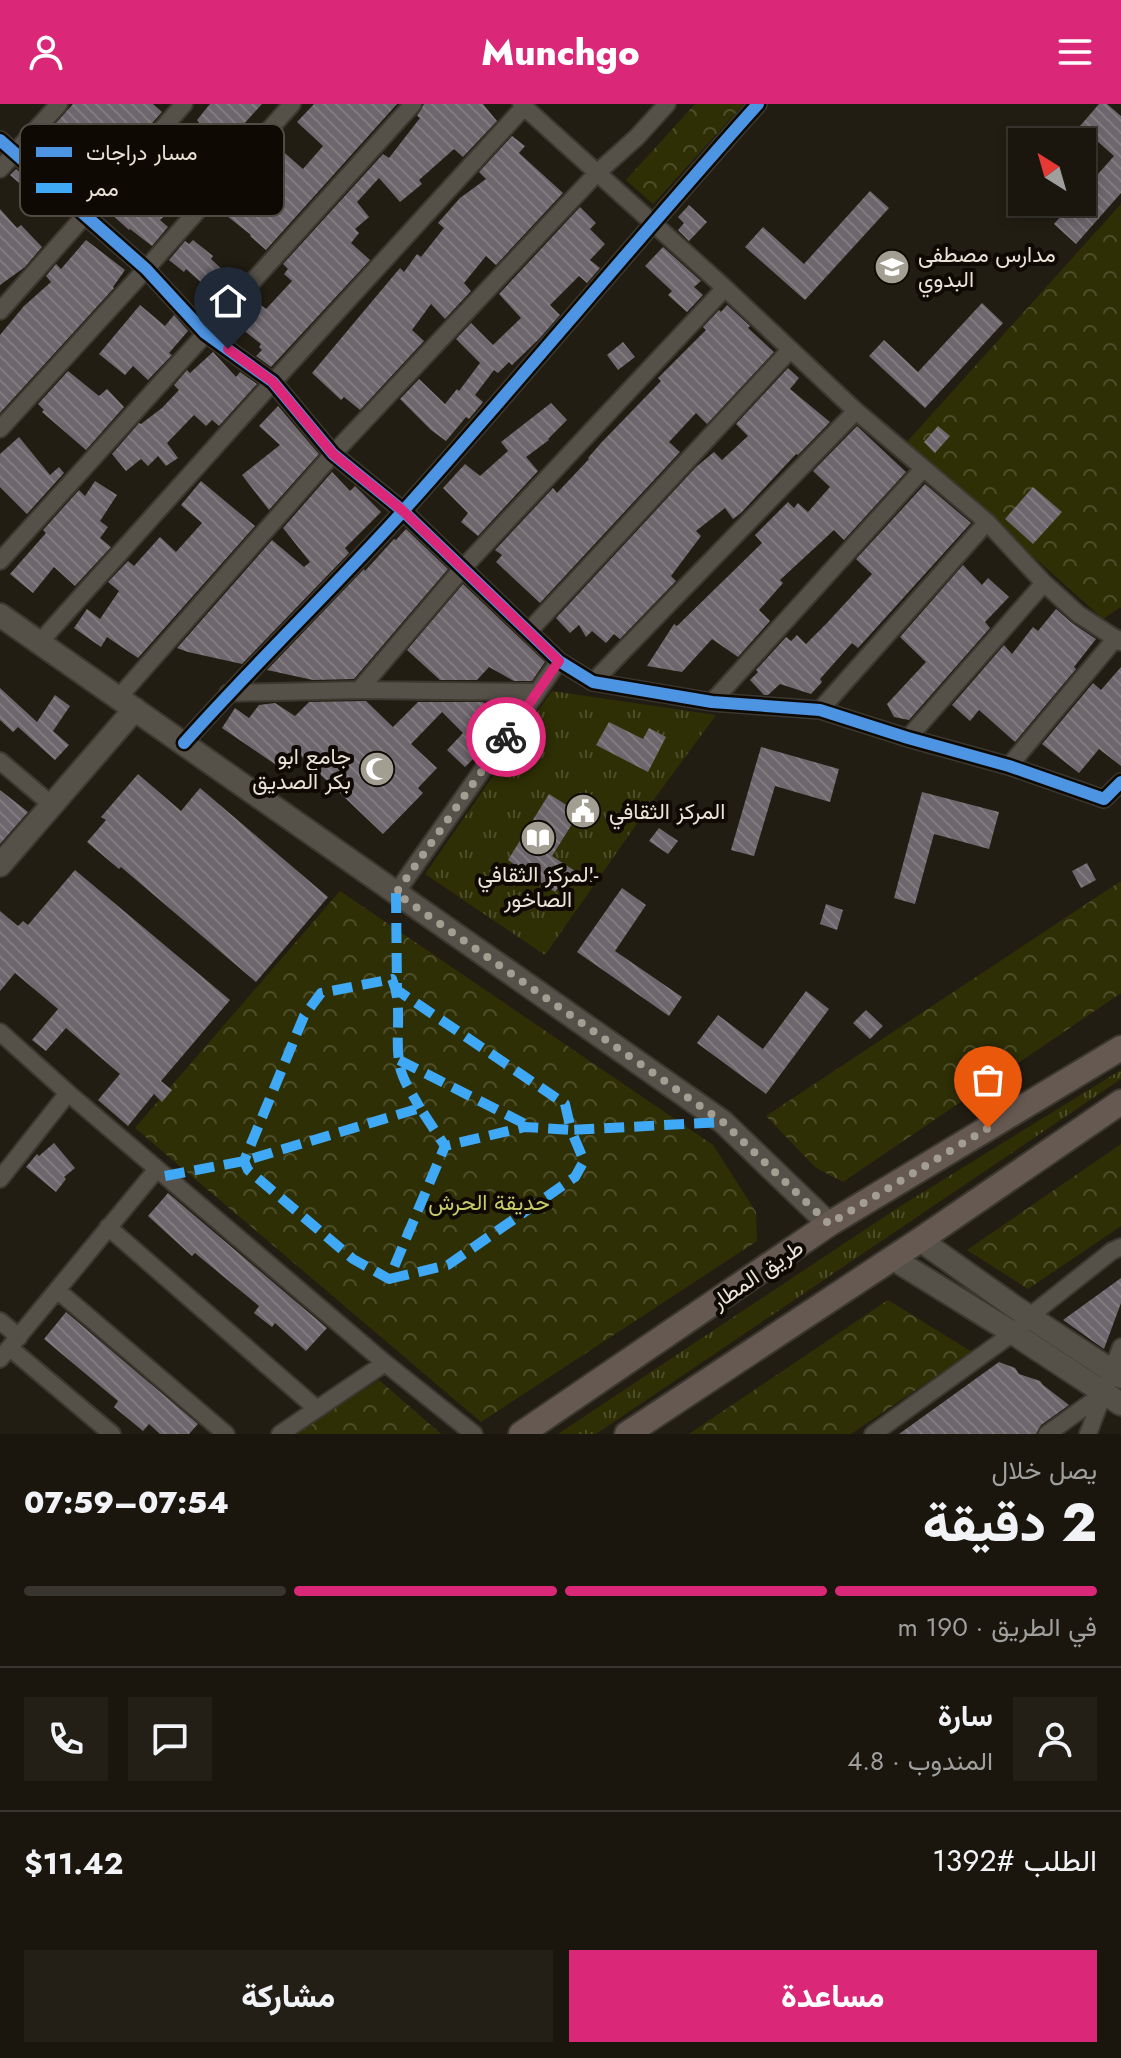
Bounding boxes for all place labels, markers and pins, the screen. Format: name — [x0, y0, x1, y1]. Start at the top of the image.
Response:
place label: مدارس مصطفى البدوي — [918, 238, 1056, 298]
school or university icon: مدارس مصطفى البدوي — [873, 248, 911, 286]
pin — [194, 267, 262, 349]
place label: جامع ابو بكر الصديق — [252, 740, 351, 797]
mosque icon: جامع ابو بكر الصديق — [358, 750, 396, 788]
public building icon: المركز الثقافي — [564, 792, 602, 830]
place label: المركز الثقافي — [609, 795, 725, 830]
library icon: المركز الثقافي- الصاخور — [519, 819, 557, 857]
place label: المركز الثقافي- الصاخور — [478, 858, 599, 915]
pin — [954, 1046, 1022, 1128]

